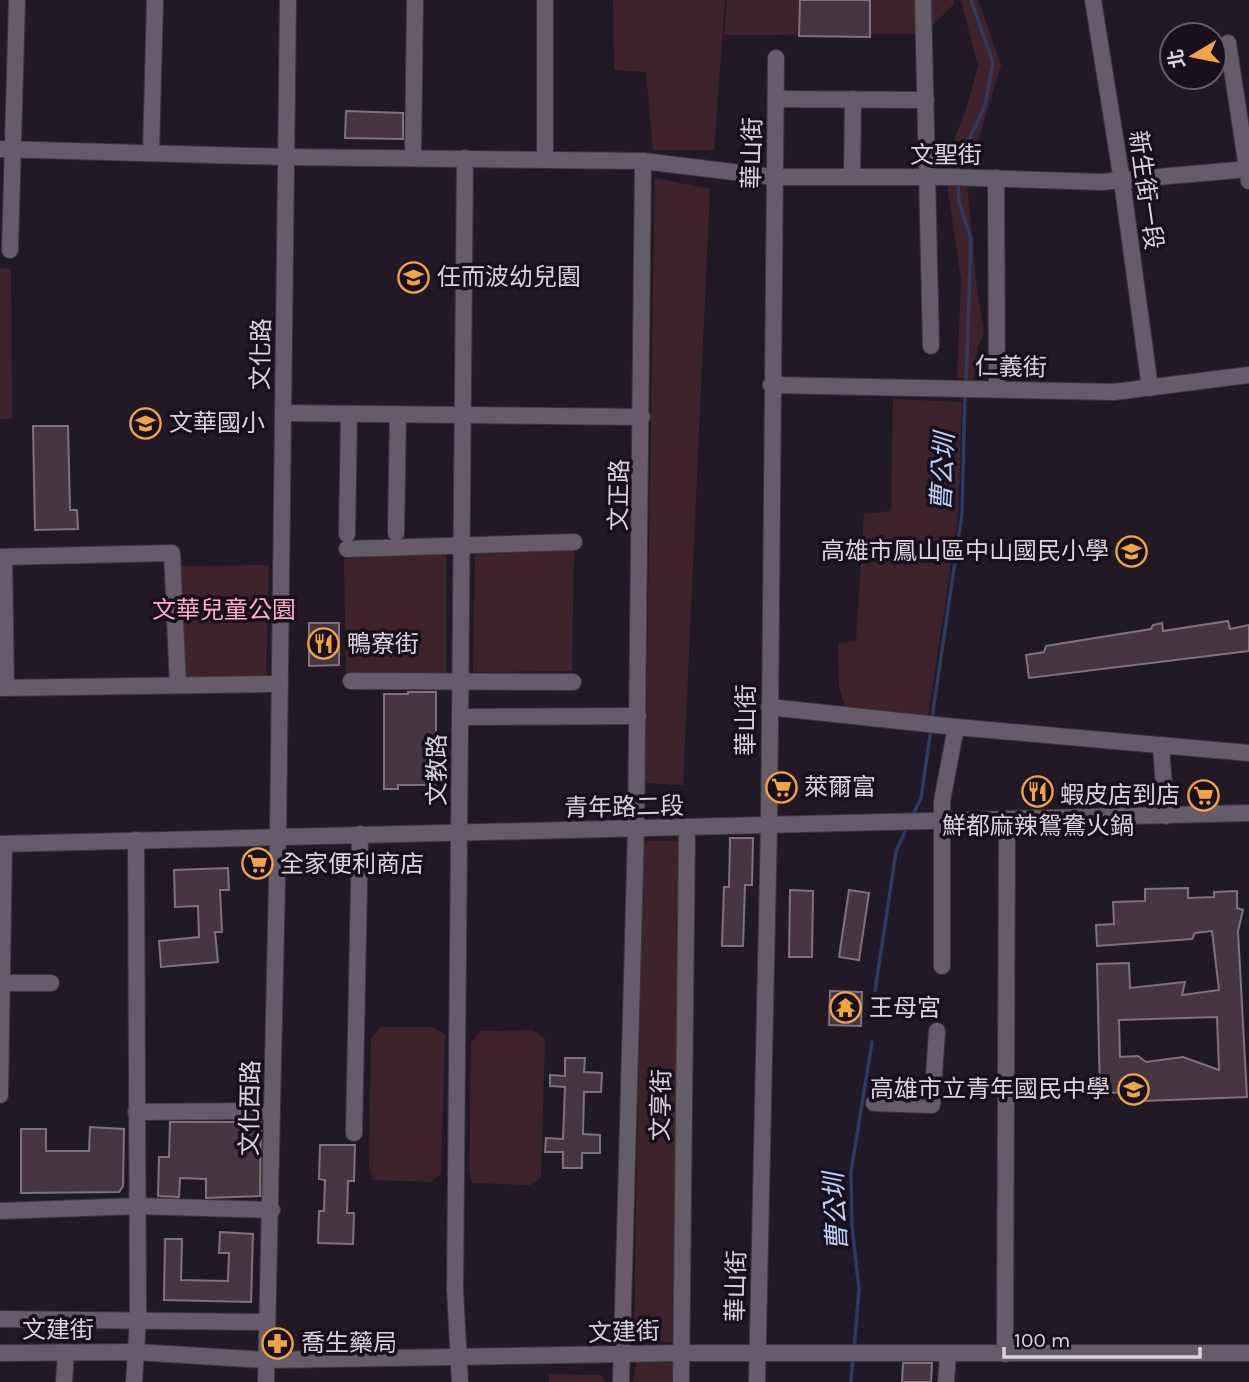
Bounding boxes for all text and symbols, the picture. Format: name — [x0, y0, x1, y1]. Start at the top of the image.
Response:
north arrow — [1158, 21, 1228, 91]
text: 北 — [1165, 48, 1190, 70]
street label: 華山街 — [737, 117, 767, 189]
street label: 新生街一段 — [1124, 129, 1168, 251]
street label: 文聖街 — [910, 141, 982, 169]
school or university icon: 任而波幼兒園 — [397, 260, 431, 294]
place label: 任而波幼兒園 — [437, 263, 581, 291]
street label: 文化路 — [246, 318, 276, 390]
street label: 仁義街 — [975, 352, 1047, 382]
school or university icon: 文華國小 — [129, 406, 163, 440]
place label: 文華國小 — [169, 409, 265, 437]
water label: 曹公圳 — [925, 428, 961, 512]
street label: 文正路 — [604, 459, 634, 531]
school or university icon: 高雄市鳳山區中山國民小學 — [1115, 534, 1149, 568]
place label: 高雄市鳳山區中山國民小學 — [821, 537, 1109, 565]
park label: 文華兒童公園 — [152, 596, 296, 624]
restaurant icon: 鴨寮街 — [307, 627, 341, 661]
place label: 鴨寮街 — [347, 630, 419, 658]
street label: 華山街 — [732, 684, 760, 756]
street label: 文教路 — [423, 734, 451, 806]
supermarket icon: 萊爾富 — [764, 770, 798, 804]
place label: 萊爾富 — [804, 773, 876, 801]
restaurant icon: 鮮都麻辣鴛鴦火鍋 — [1021, 775, 1055, 809]
supermarket icon: 蝦皮店到店 — [1186, 778, 1220, 812]
place label: 蝦皮店到店 — [1060, 781, 1180, 809]
street label: 青年路二段 — [564, 792, 684, 822]
place label: 鮮都麻辣鴛鴦火鍋 — [942, 812, 1134, 840]
supermarket icon: 全家便利商店 — [240, 847, 274, 881]
place label: 全家便利商店 — [280, 850, 424, 878]
temple icon: 王母宮 — [829, 991, 863, 1025]
place label: 王母宮 — [869, 994, 941, 1022]
street label: 文化西路 — [235, 1060, 265, 1156]
street label: 文享街 — [646, 1069, 676, 1141]
school or university icon: 高雄市立青年國民中學 — [1116, 1072, 1150, 1106]
place label: 高雄市立青年國民中學 — [870, 1075, 1110, 1103]
water label: 曹公圳 — [818, 1168, 854, 1252]
street label: 華山街 — [721, 1250, 751, 1322]
street label: 文建街 — [22, 1316, 94, 1344]
scale bar — [1004, 1316, 1200, 1360]
street label: 文建街 — [588, 1317, 660, 1347]
pharmacy icon: 喬生藥局 — [261, 1326, 295, 1360]
text: 100 m — [1014, 1328, 1071, 1352]
place label: 喬生藥局 — [301, 1329, 397, 1357]

